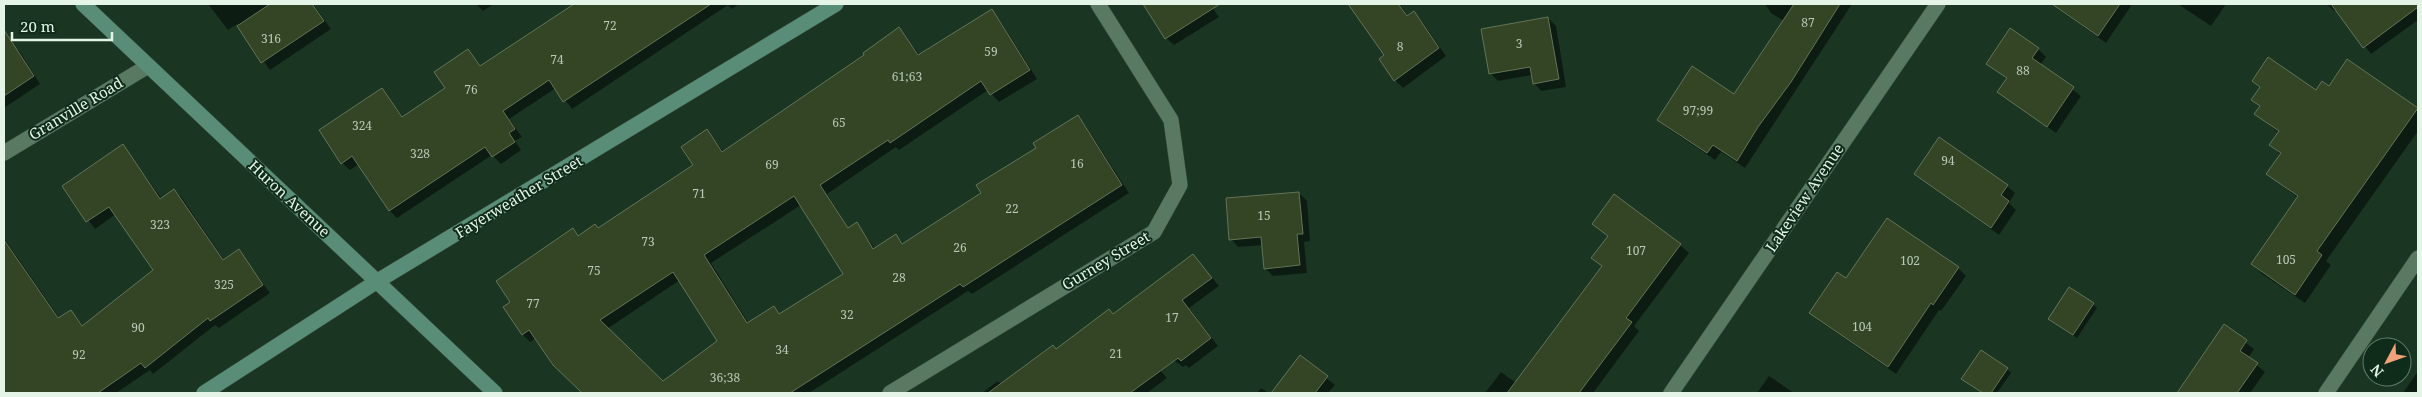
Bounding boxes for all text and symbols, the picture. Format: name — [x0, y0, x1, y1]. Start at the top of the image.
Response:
scale bar — [12, 10, 112, 42]
house number: 87 — [1801, 14, 1815, 31]
text: 20 m — [20, 16, 55, 36]
house number: 72 — [603, 17, 617, 34]
house number: 316 — [261, 30, 281, 47]
house number: 3 — [1516, 35, 1523, 52]
house number: 8 — [1397, 38, 1404, 55]
house number: 59 — [984, 43, 998, 60]
house number: 74 — [550, 51, 564, 68]
house number: 88 — [2016, 62, 2030, 79]
house number: 61;63 — [892, 68, 922, 85]
street label: Granville Road — [25, 72, 126, 144]
house number: 76 — [464, 81, 478, 98]
house number: 97;99 — [1683, 102, 1713, 119]
house number: 65 — [832, 114, 846, 131]
house number: 324 — [352, 117, 372, 134]
street label: Lakeview Avenue — [1761, 140, 1848, 255]
house number: 328 — [410, 145, 430, 162]
street label: Fayerweather Street — [451, 150, 586, 242]
house number: 94 — [1941, 152, 1955, 169]
street label: Huron Avenue — [245, 155, 335, 241]
house number: 16 — [1070, 155, 1084, 172]
house number: 69 — [765, 156, 779, 173]
house number: 71 — [692, 185, 706, 202]
house number: 22 — [1005, 200, 1019, 217]
house number: 15 — [1257, 207, 1271, 224]
house number: 323 — [150, 216, 170, 233]
street label: Gurney Street — [1058, 226, 1153, 294]
house number: 73 — [641, 233, 655, 250]
house number: 26 — [953, 239, 967, 256]
house number: 107 — [1626, 242, 1646, 259]
house number: 105 — [2276, 251, 2296, 268]
house number: 102 — [1900, 252, 1920, 269]
house number: 75 — [587, 262, 601, 279]
house number: 28 — [892, 269, 906, 286]
house number: 325 — [214, 276, 234, 293]
house number: 77 — [526, 295, 540, 312]
house number: 32 — [840, 306, 854, 323]
house number: 17 — [1165, 309, 1179, 326]
house number: 104 — [1852, 318, 1872, 335]
house number: 90 — [131, 319, 145, 336]
north arrow — [2362, 337, 2412, 387]
house number: 34 — [775, 341, 789, 358]
house number: 21 — [1109, 345, 1123, 362]
house number: 92 — [72, 346, 86, 363]
text: N — [2366, 360, 2388, 381]
house number: 36;38 — [710, 369, 740, 386]

